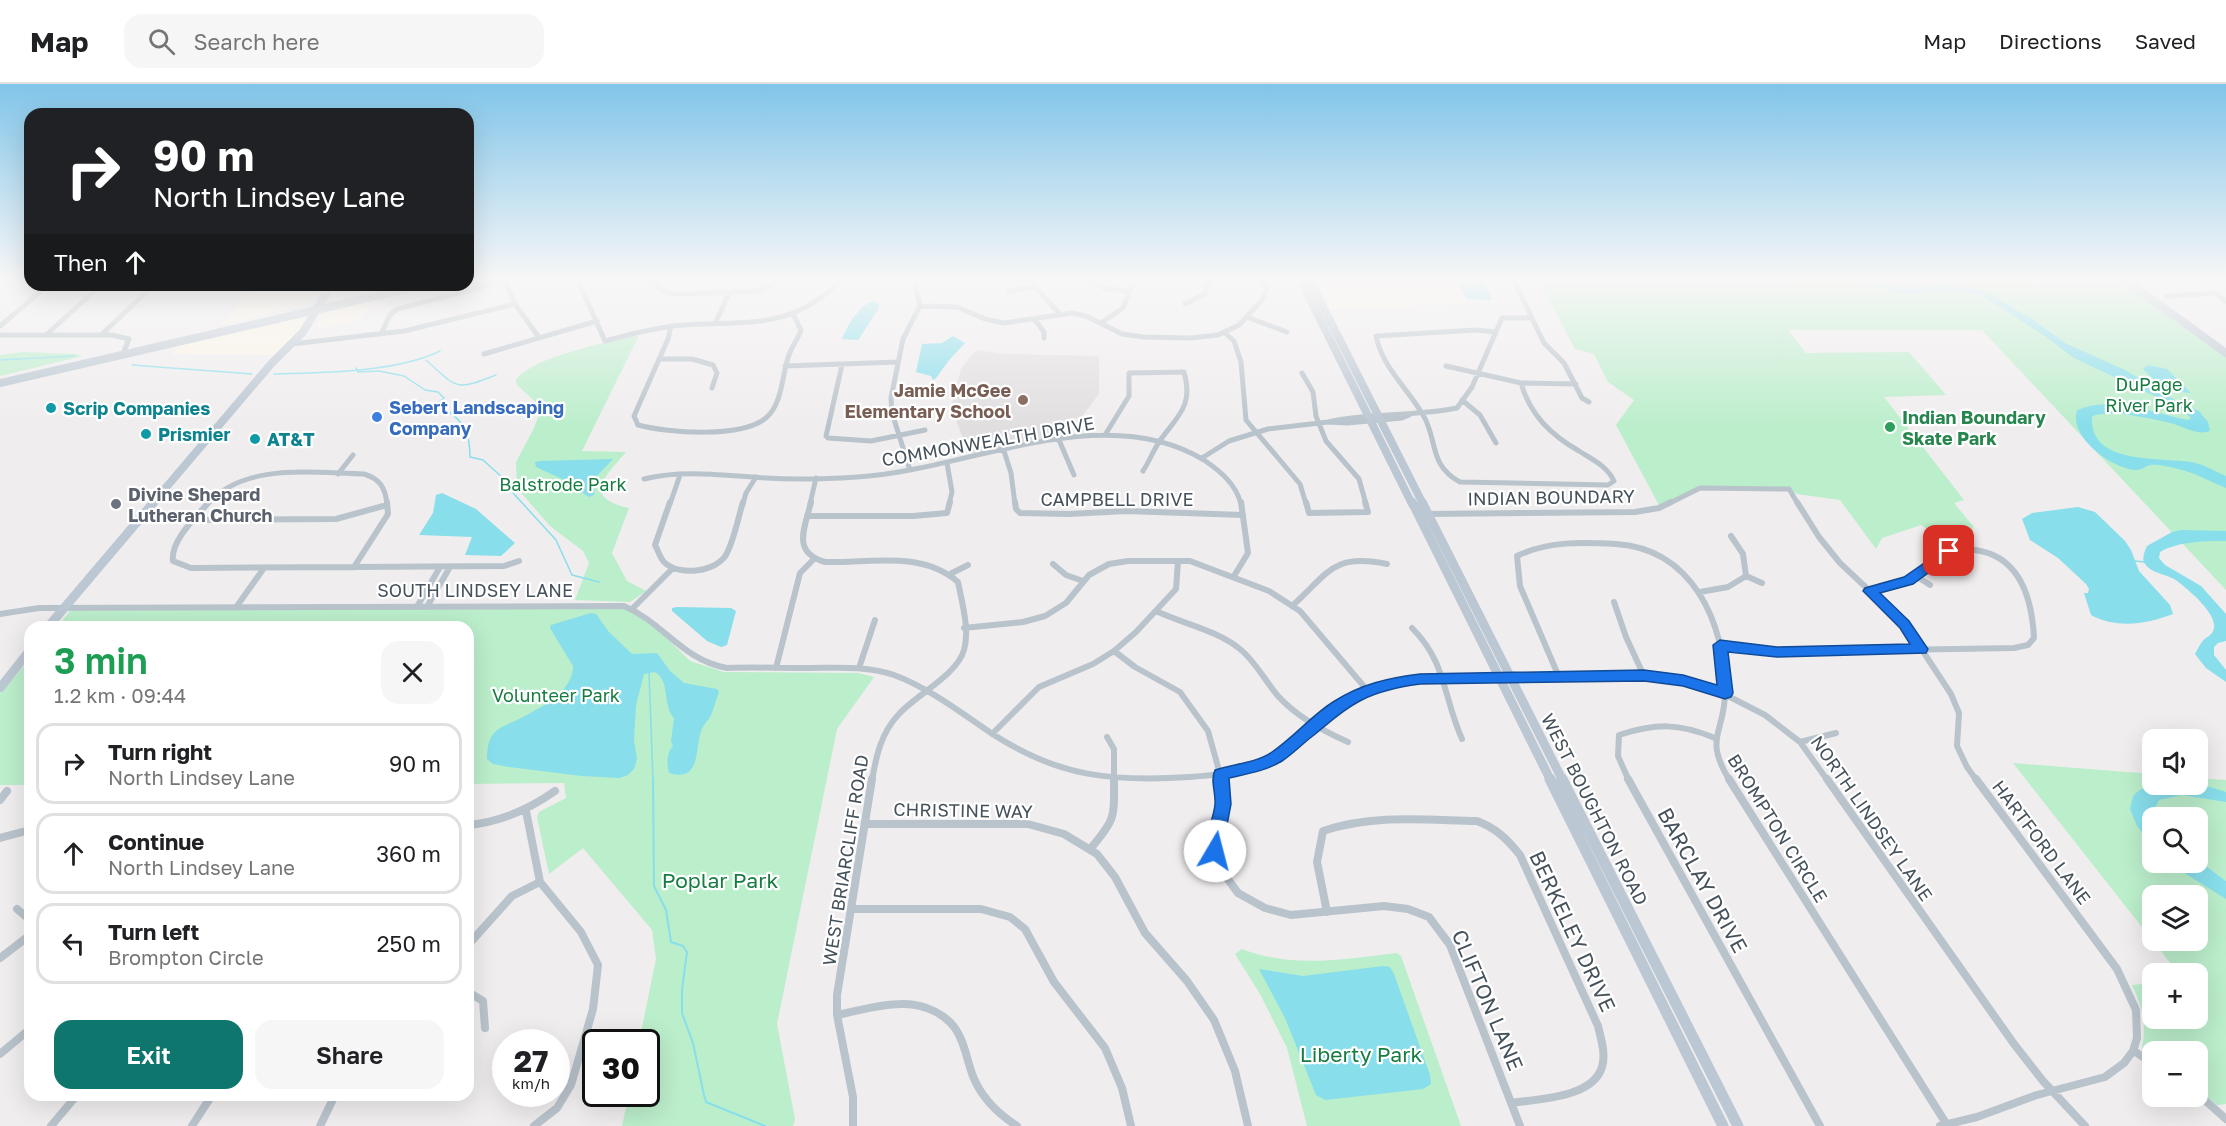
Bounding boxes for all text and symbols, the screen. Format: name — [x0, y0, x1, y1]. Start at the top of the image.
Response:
search box — [124, 14, 544, 68]
text: Map — [30, 25, 88, 58]
icon: search — [145, 25, 178, 58]
text: Search here — [193, 28, 319, 55]
text: Map — [1923, 28, 1966, 54]
text: Directions — [1999, 28, 2102, 54]
text: Saved — [2135, 28, 2196, 54]
text: 90 m — [153, 130, 254, 180]
icon: right — [54, 132, 132, 210]
text: North Lindsey Lane — [153, 181, 405, 213]
icon: ahead — [119, 246, 152, 279]
text: Then — [54, 249, 107, 276]
park label: DuPage River Park — [2105, 373, 2193, 416]
place label: Jamie McGee Elementary School — [845, 379, 1011, 422]
marker: Jamie McGee Elementary School — [1016, 393, 1030, 407]
place label: Sebert Landscaping Company — [389, 396, 564, 439]
place label: Scrip Companies — [63, 397, 210, 419]
marker: Scrip Companies — [44, 401, 58, 415]
place label: Indian Boundary Skate Park — [1902, 406, 2046, 449]
marker: Sebert Landscaping Company — [370, 410, 384, 424]
street label: COMMONWEALTH DRIVE — [880, 411, 1096, 471]
marker: Indian Boundary Skate Park — [1883, 420, 1897, 434]
place label: Prismier — [158, 423, 230, 445]
marker: Prismier — [139, 427, 153, 441]
place label: AT&T — [267, 428, 315, 450]
marker: AT&T — [248, 432, 262, 446]
park label: Balstrode Park — [499, 473, 627, 495]
place label: Divine Shepard Lutheran Church — [128, 483, 273, 526]
street label: INDIAN BOUNDARY — [1467, 485, 1635, 509]
street label: CAMPBELL DRIVE — [1041, 488, 1193, 510]
marker: Divine Shepard Lutheran Church — [109, 497, 123, 511]
pin — [1923, 525, 1974, 576]
icon: arrive — [1932, 534, 1965, 567]
street label: SOUTH LINDSEY LANE — [377, 579, 573, 601]
text: 3 min — [54, 639, 148, 682]
button: close — [381, 641, 444, 704]
text: 1.2 km · 09:44 — [54, 683, 186, 707]
park label: Volunteer Park — [492, 684, 620, 706]
street label: WEST BOUGHTON ROAD — [1537, 709, 1653, 909]
map controls — [2142, 729, 2208, 1107]
button: sound — [2142, 729, 2208, 795]
street label: NORTH LINDSEY LANE — [1807, 731, 1937, 905]
text: Turn right — [108, 738, 212, 765]
icon: right — [57, 747, 90, 780]
text: 90 m — [389, 750, 441, 777]
street label: BROMPTON CIRCLE — [1723, 750, 1833, 906]
street label: WEST BRIARCLIFF ROAD — [817, 753, 873, 967]
text: North Lindsey Lane — [108, 765, 295, 789]
street label: HARTFORD LANE — [1988, 776, 2096, 908]
street label: CHRISTINE WAY — [893, 798, 1033, 822]
street label: BARCLAY DRIVE — [1652, 803, 1754, 957]
button: search — [2142, 807, 2208, 873]
position arrow — [1183, 819, 1247, 883]
text: Continue — [108, 828, 204, 855]
icon: ahead — [57, 837, 90, 870]
text: 360 m — [376, 840, 441, 867]
street label: BERKELEY DRIVE — [1524, 846, 1622, 1016]
text: North Lindsey Lane — [108, 855, 295, 879]
park label: Poplar Park — [662, 867, 778, 893]
button: layers — [2142, 885, 2208, 951]
text: Turn left — [108, 918, 199, 945]
street label: CLIFTON LANE — [1447, 926, 1529, 1074]
icon: left — [57, 927, 90, 960]
text: 250 m — [377, 930, 441, 957]
text: Brompton Circle — [108, 945, 264, 969]
button: + — [2142, 963, 2208, 1029]
button: Exit — [54, 1020, 243, 1089]
button: Share — [255, 1020, 444, 1089]
speed limit sign: 30 — [582, 1029, 660, 1107]
park label: Liberty Park — [1300, 1041, 1422, 1067]
button: − — [2142, 1041, 2208, 1107]
text: 27 — [514, 1043, 548, 1079]
text: km/h — [512, 1074, 550, 1092]

